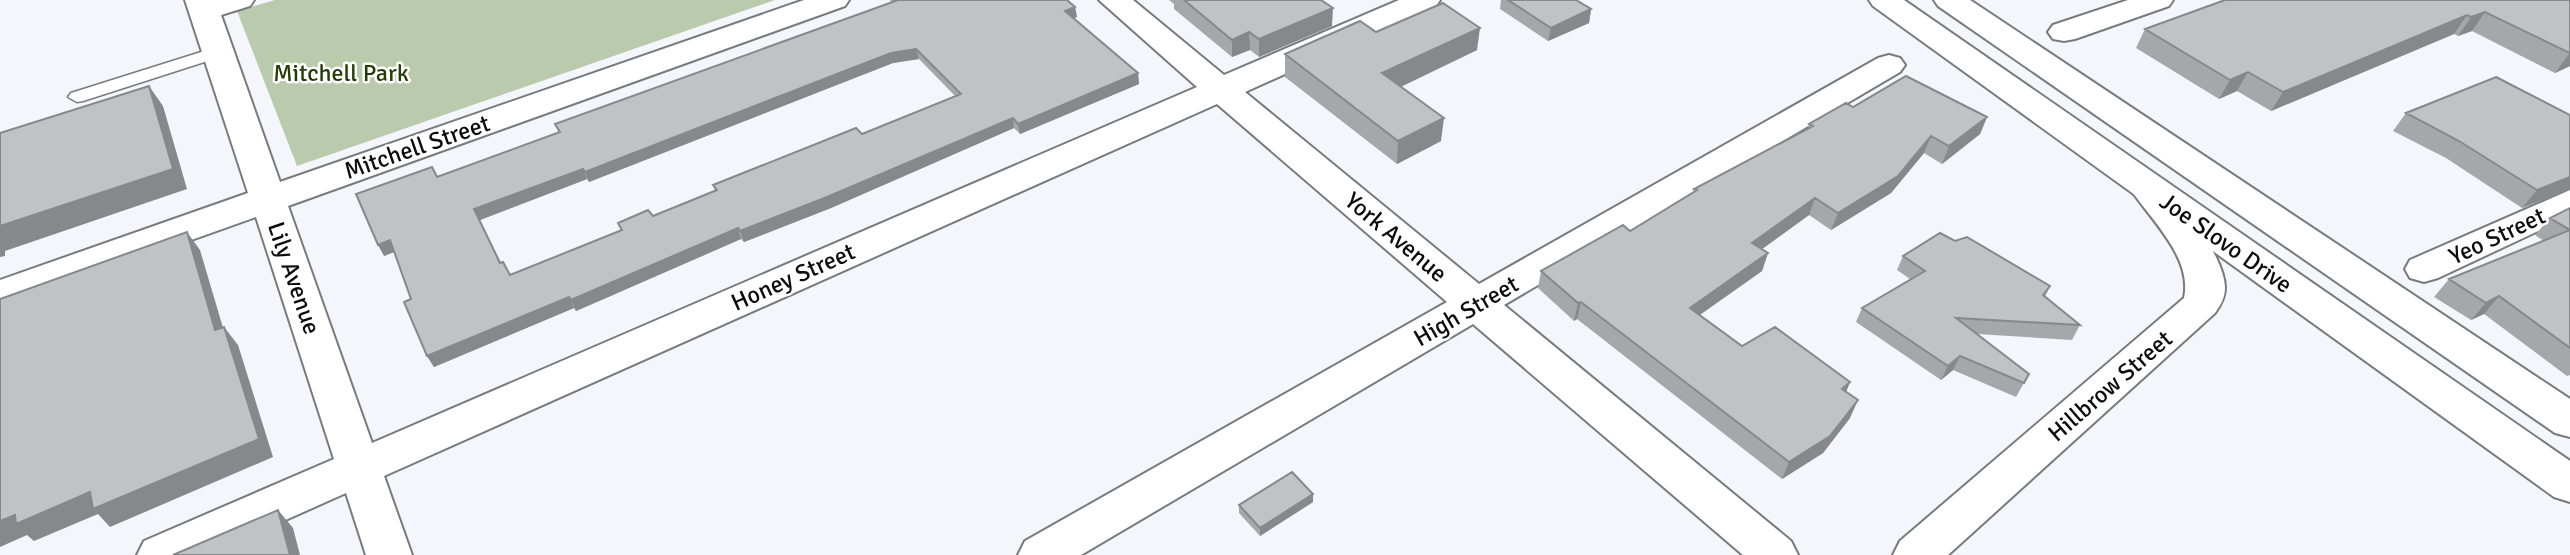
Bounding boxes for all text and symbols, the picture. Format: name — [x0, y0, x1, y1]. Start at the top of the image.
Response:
park label: Mitchell Park — [273, 58, 409, 88]
street label: Mitchell Street — [340, 108, 494, 186]
street label: York Avenue — [1339, 186, 1453, 288]
street label: Joe Slovo Drive — [2154, 186, 2298, 300]
street label: Yeo Street — [2444, 201, 2550, 271]
street label: Lily Avenue — [261, 218, 327, 338]
street label: Honey Street — [726, 236, 860, 318]
street label: High Street — [1408, 269, 1524, 353]
street label: Hillbrow Street — [2042, 324, 2178, 448]

